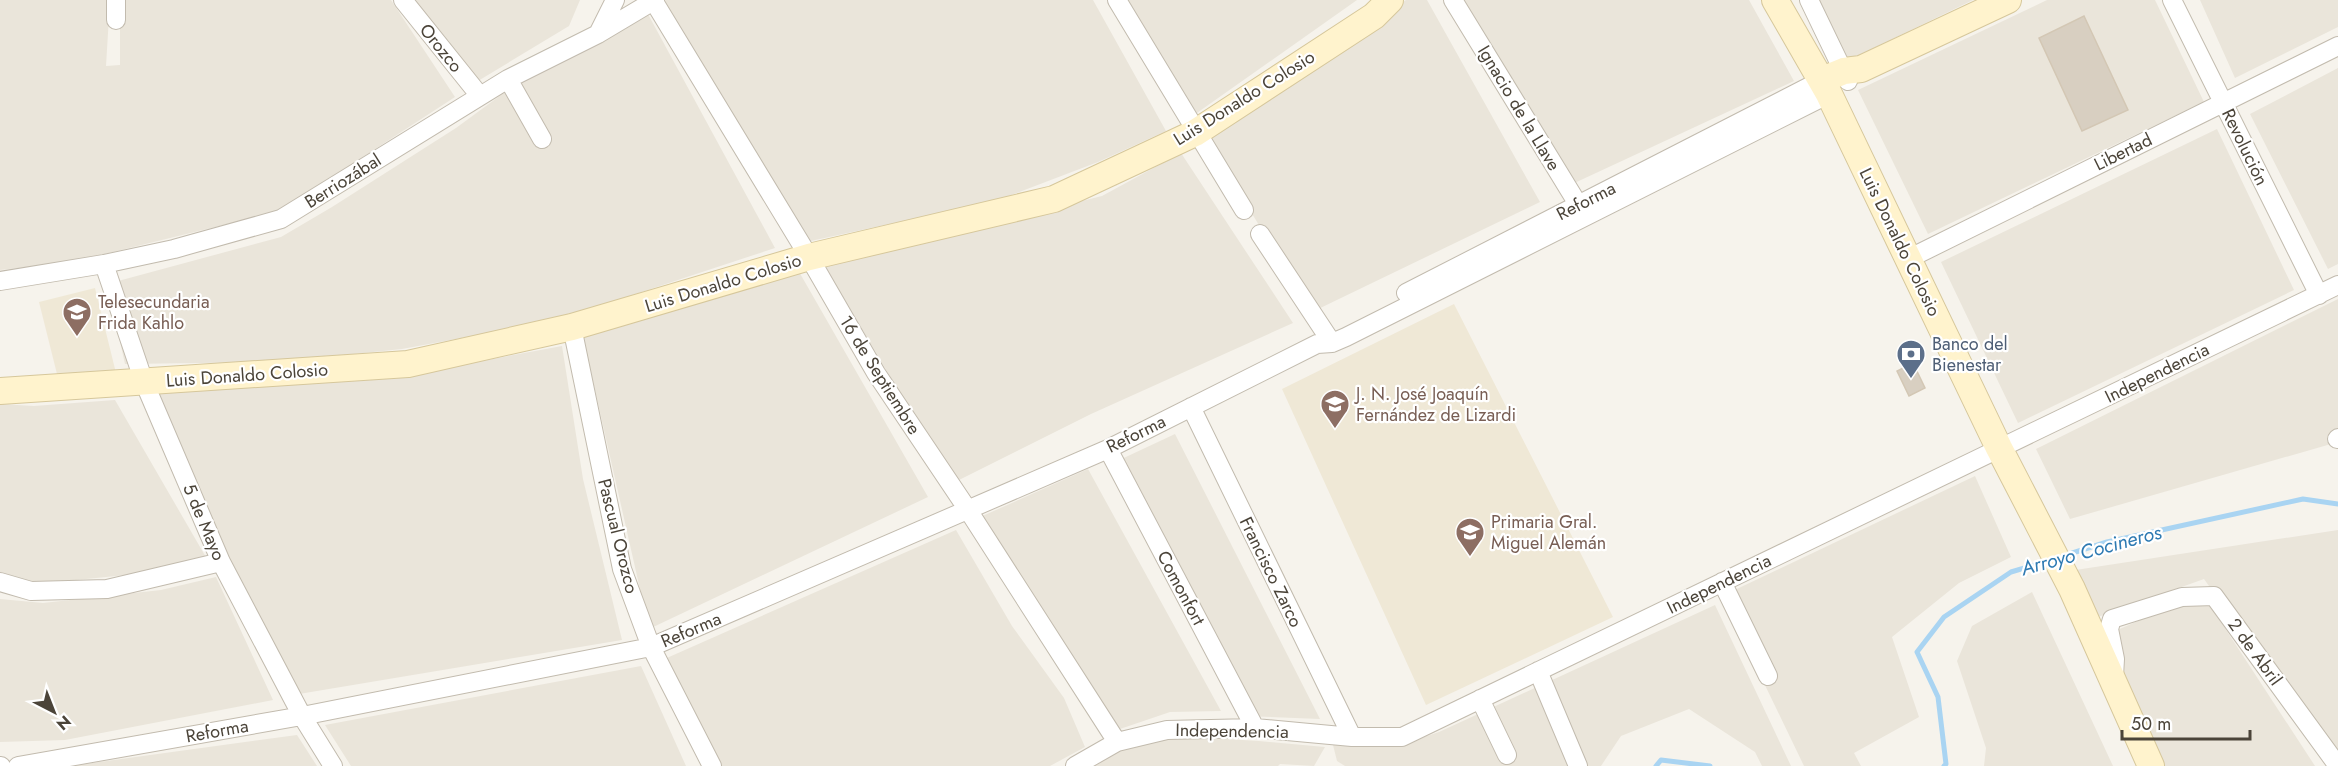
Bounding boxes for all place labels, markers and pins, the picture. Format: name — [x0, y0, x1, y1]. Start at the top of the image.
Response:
place label: Telesecundaria Frida Kahlo — [98, 289, 210, 336]
school or university icon: Telesecundaria Frida Kahlo — [61, 296, 93, 338]
place label: Banco del Bienestar — [1932, 331, 2008, 378]
bank icon: Banco del Bienestar — [1895, 338, 1927, 380]
place label: J. N. José Joaquín Fernández de Lizardi — [1354, 381, 1516, 428]
school or university icon: J. N. José Joaquín Fernández de Lizardi — [1319, 388, 1351, 430]
place label: Primaria Gral. Miguel Alemán — [1491, 509, 1606, 556]
school or university icon: Primaria Gral. Miguel Alemán — [1454, 516, 1486, 558]

